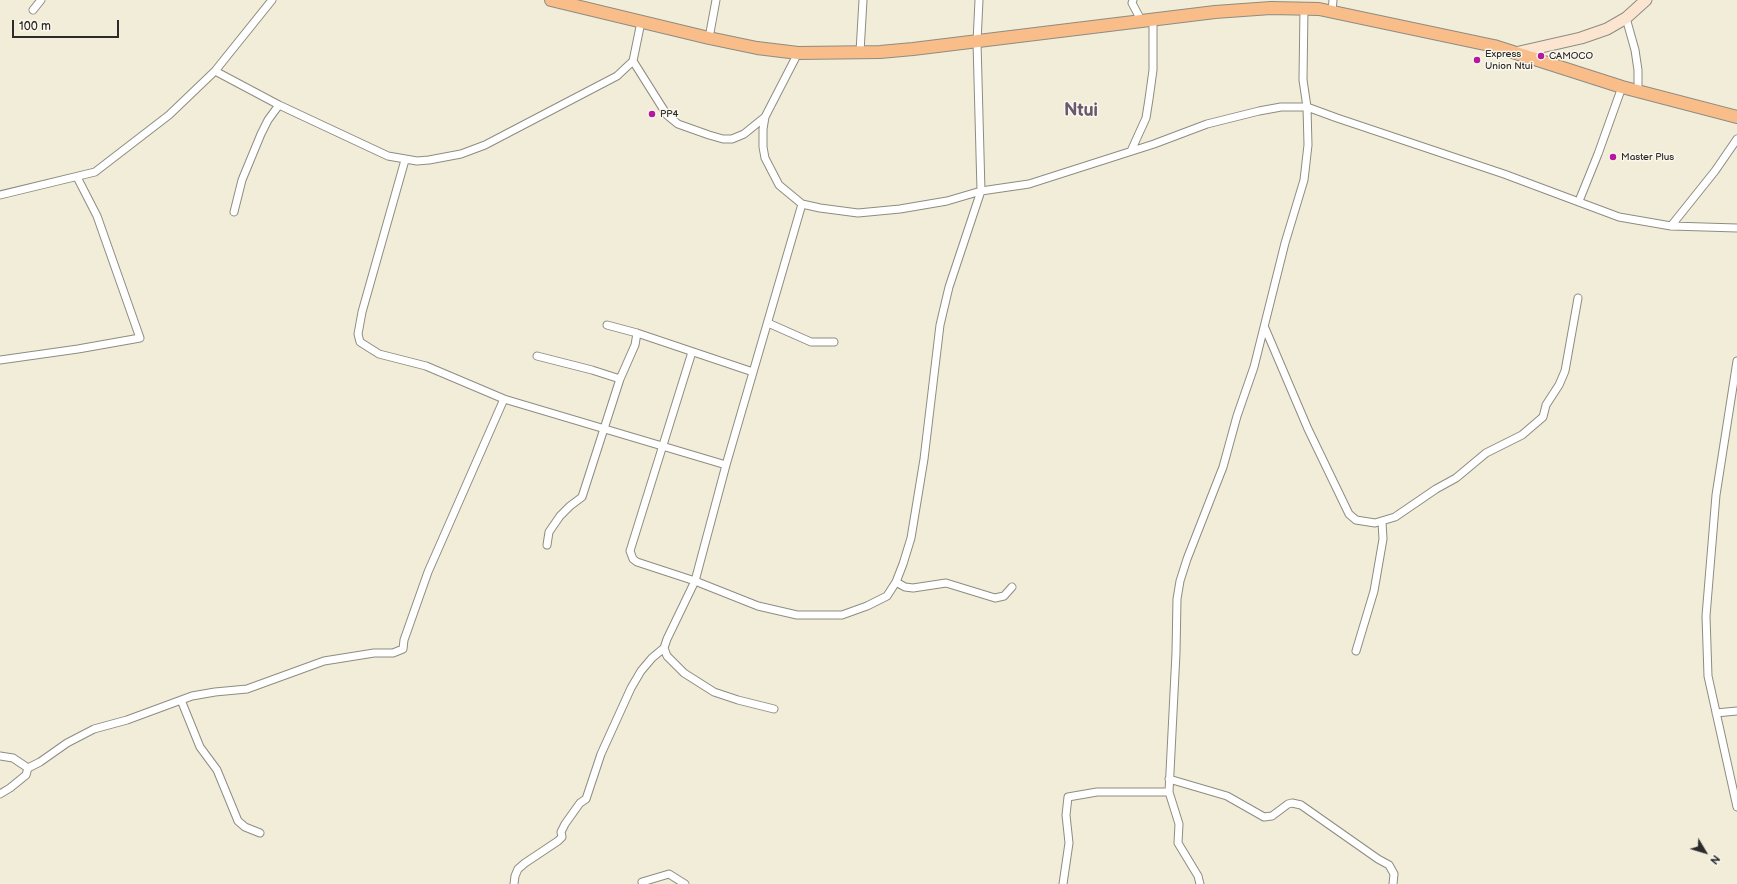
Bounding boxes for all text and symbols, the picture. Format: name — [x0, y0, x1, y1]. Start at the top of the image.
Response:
scale bar — [14, 12, 121, 38]
text: 100 m — [19, 19, 51, 34]
place label: Express Union Ntui — [1485, 48, 1533, 72]
place label: CAMOCO — [1549, 50, 1593, 62]
marker: CAMOCO — [1536, 51, 1546, 61]
marker: Express Union Ntui — [1472, 55, 1482, 65]
district label: Ntui — [1064, 100, 1098, 122]
place label: PP4 — [660, 108, 679, 120]
marker: PP4 — [647, 109, 657, 119]
place label: Master Plus — [1621, 151, 1674, 163]
marker: Master Plus — [1608, 152, 1618, 162]
north arrow — [1685, 832, 1725, 872]
text: N — [1707, 852, 1723, 867]

